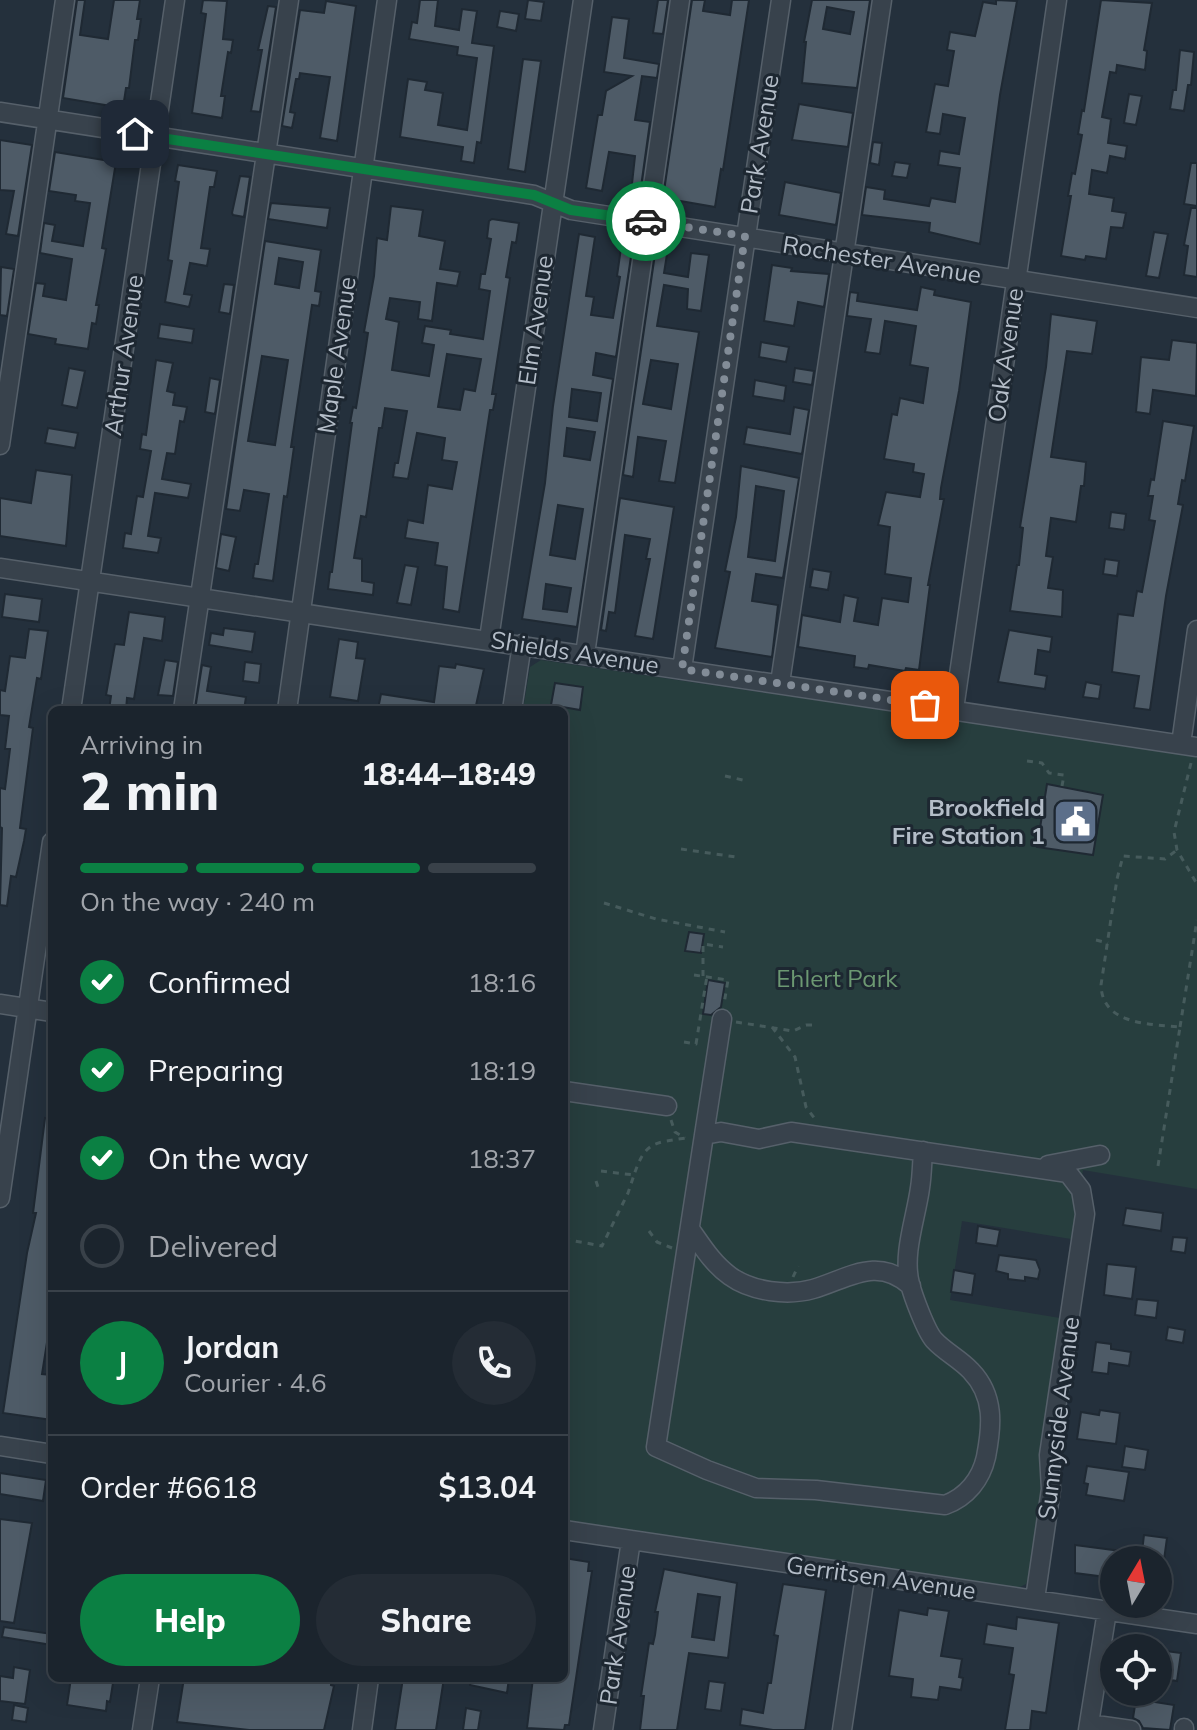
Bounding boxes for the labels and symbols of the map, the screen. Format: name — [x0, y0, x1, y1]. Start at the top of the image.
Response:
street label: Park Avenue — [733, 72, 785, 216]
pin — [101, 100, 169, 168]
courier — [606, 181, 686, 261]
street label: Rochester Avenue — [781, 228, 983, 290]
street label: Elm Avenue — [511, 253, 559, 387]
street label: Arthur Avenue — [97, 273, 149, 437]
street label: Maple Avenue — [310, 275, 362, 435]
street label: Oak Avenue — [981, 286, 1029, 424]
street label: Shields Avenue — [489, 624, 661, 680]
pin — [891, 671, 959, 739]
place label: Brookfield Fire Station 1 — [892, 792, 1045, 850]
public building icon: Brookfield Fire Station 1 — [1052, 797, 1100, 845]
park label: Ehlert Park — [776, 963, 898, 993]
street label: Sunnyside Avenue — [1031, 1315, 1085, 1521]
north arrow — [1100, 1546, 1172, 1618]
street label: Gerritsen Avenue — [784, 1549, 978, 1605]
street label: Park Avenue — [592, 1563, 642, 1707]

